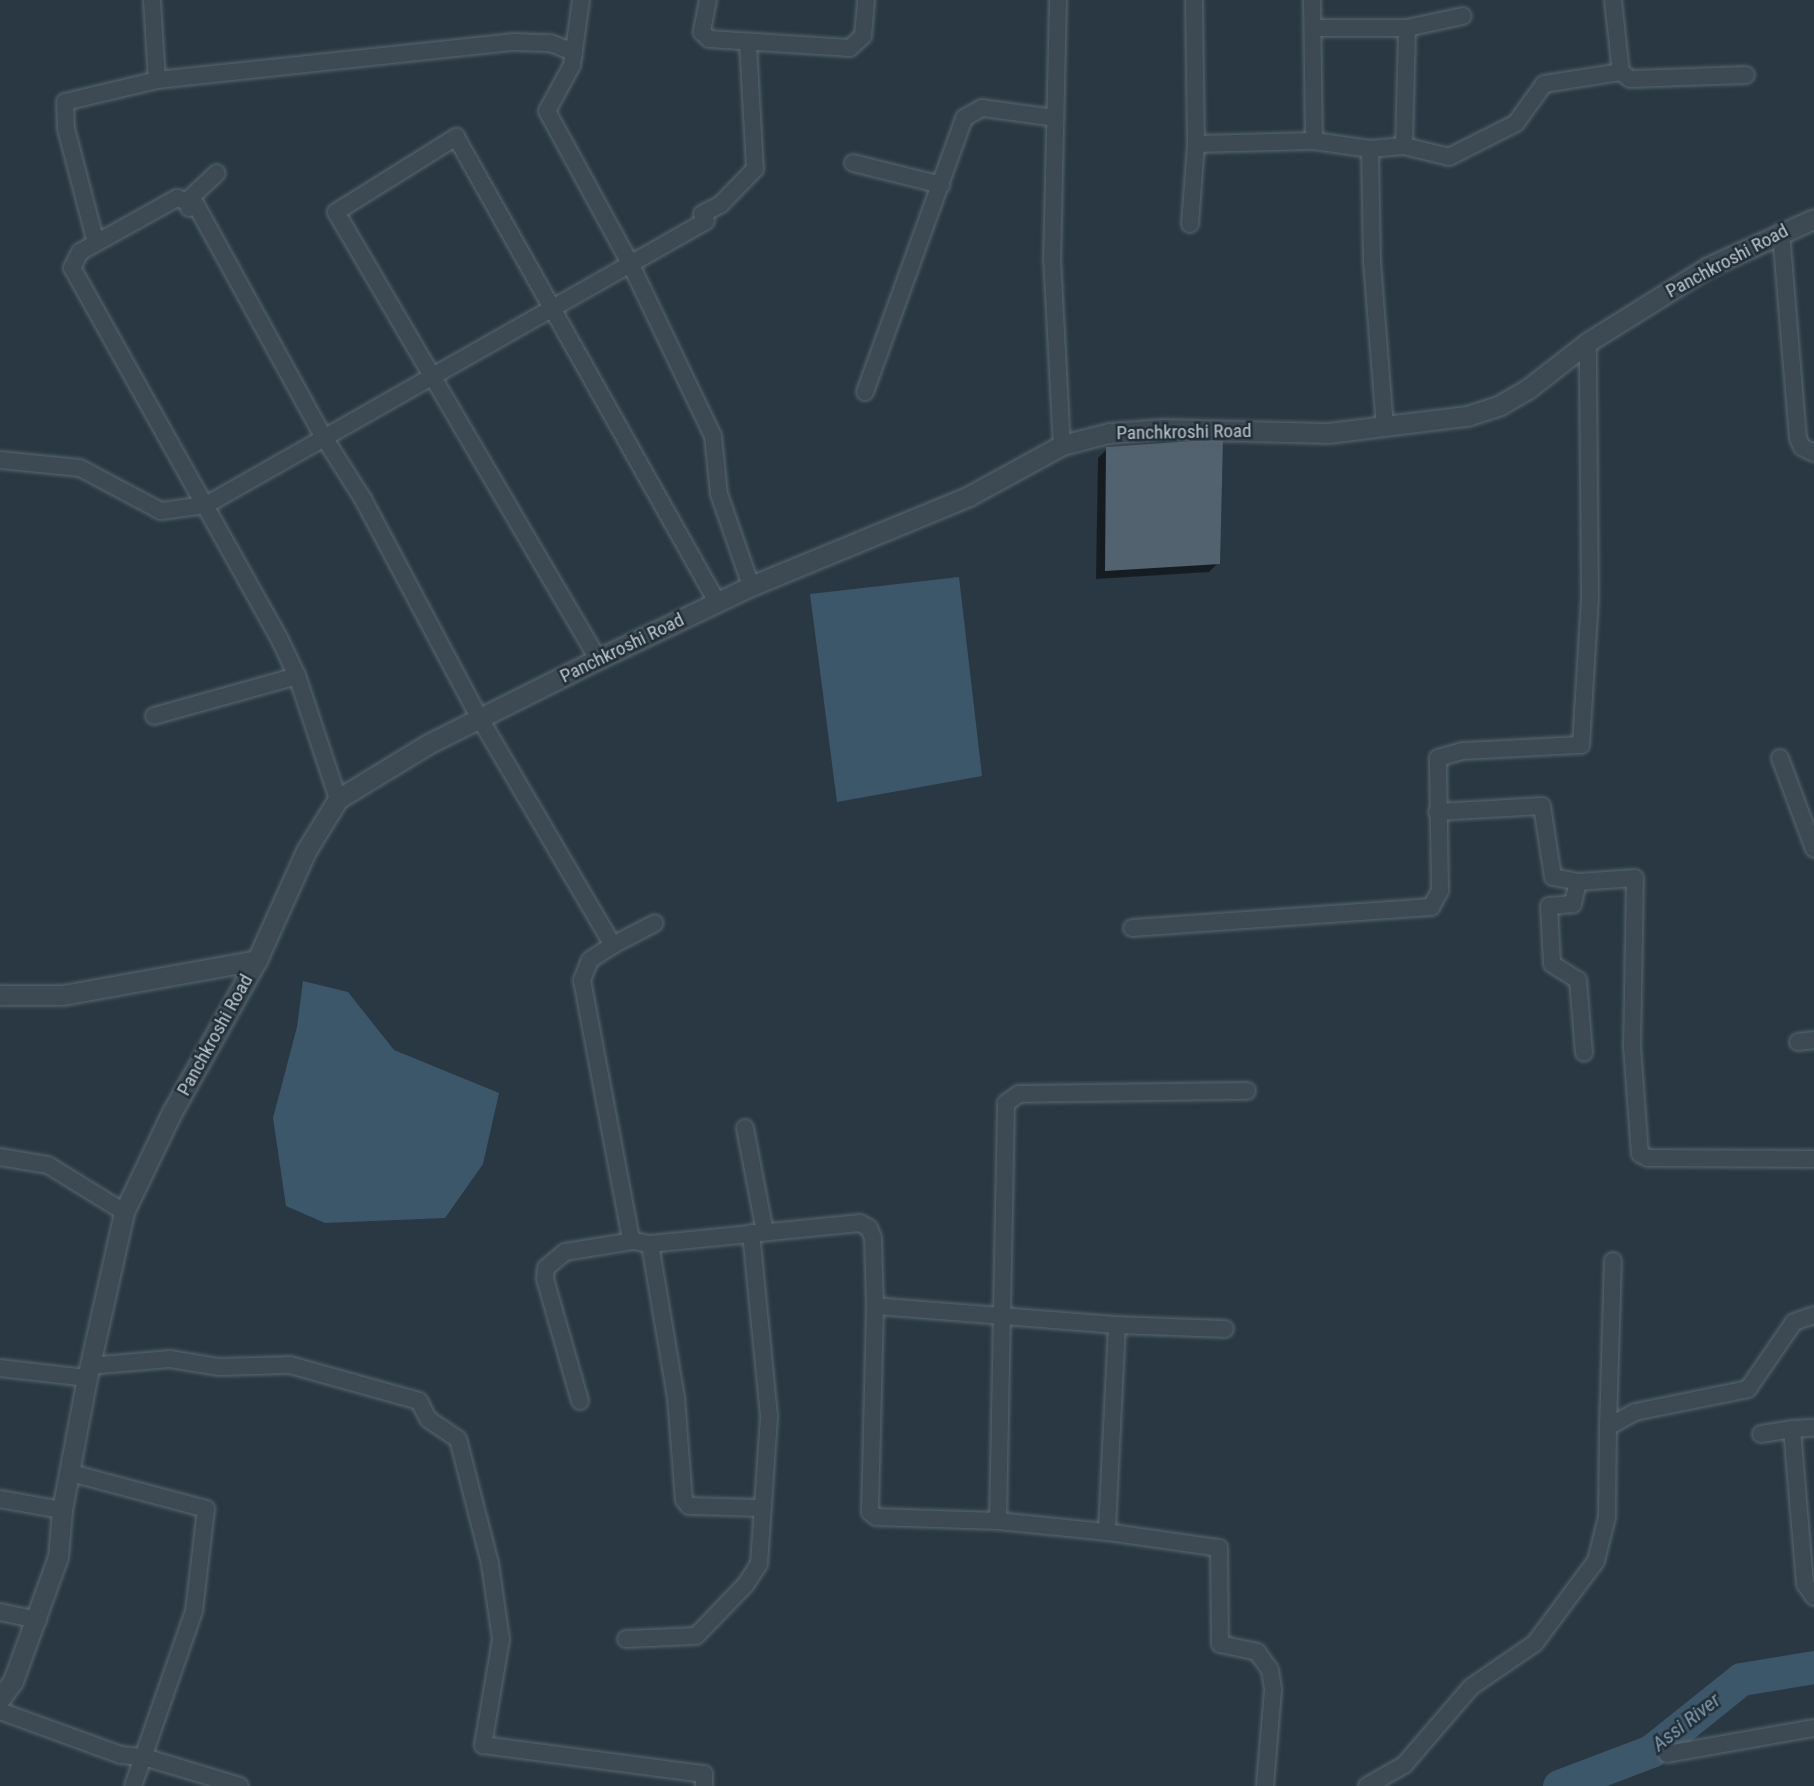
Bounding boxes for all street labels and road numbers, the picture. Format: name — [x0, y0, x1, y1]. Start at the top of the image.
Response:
street label: Panchkroshi Road — [1662, 219, 1792, 303]
street label: Panchkroshi Road — [1116, 419, 1252, 445]
street label: Panchkroshi Road — [556, 608, 688, 688]
street label: Panchkroshi Road — [172, 970, 258, 1100]

